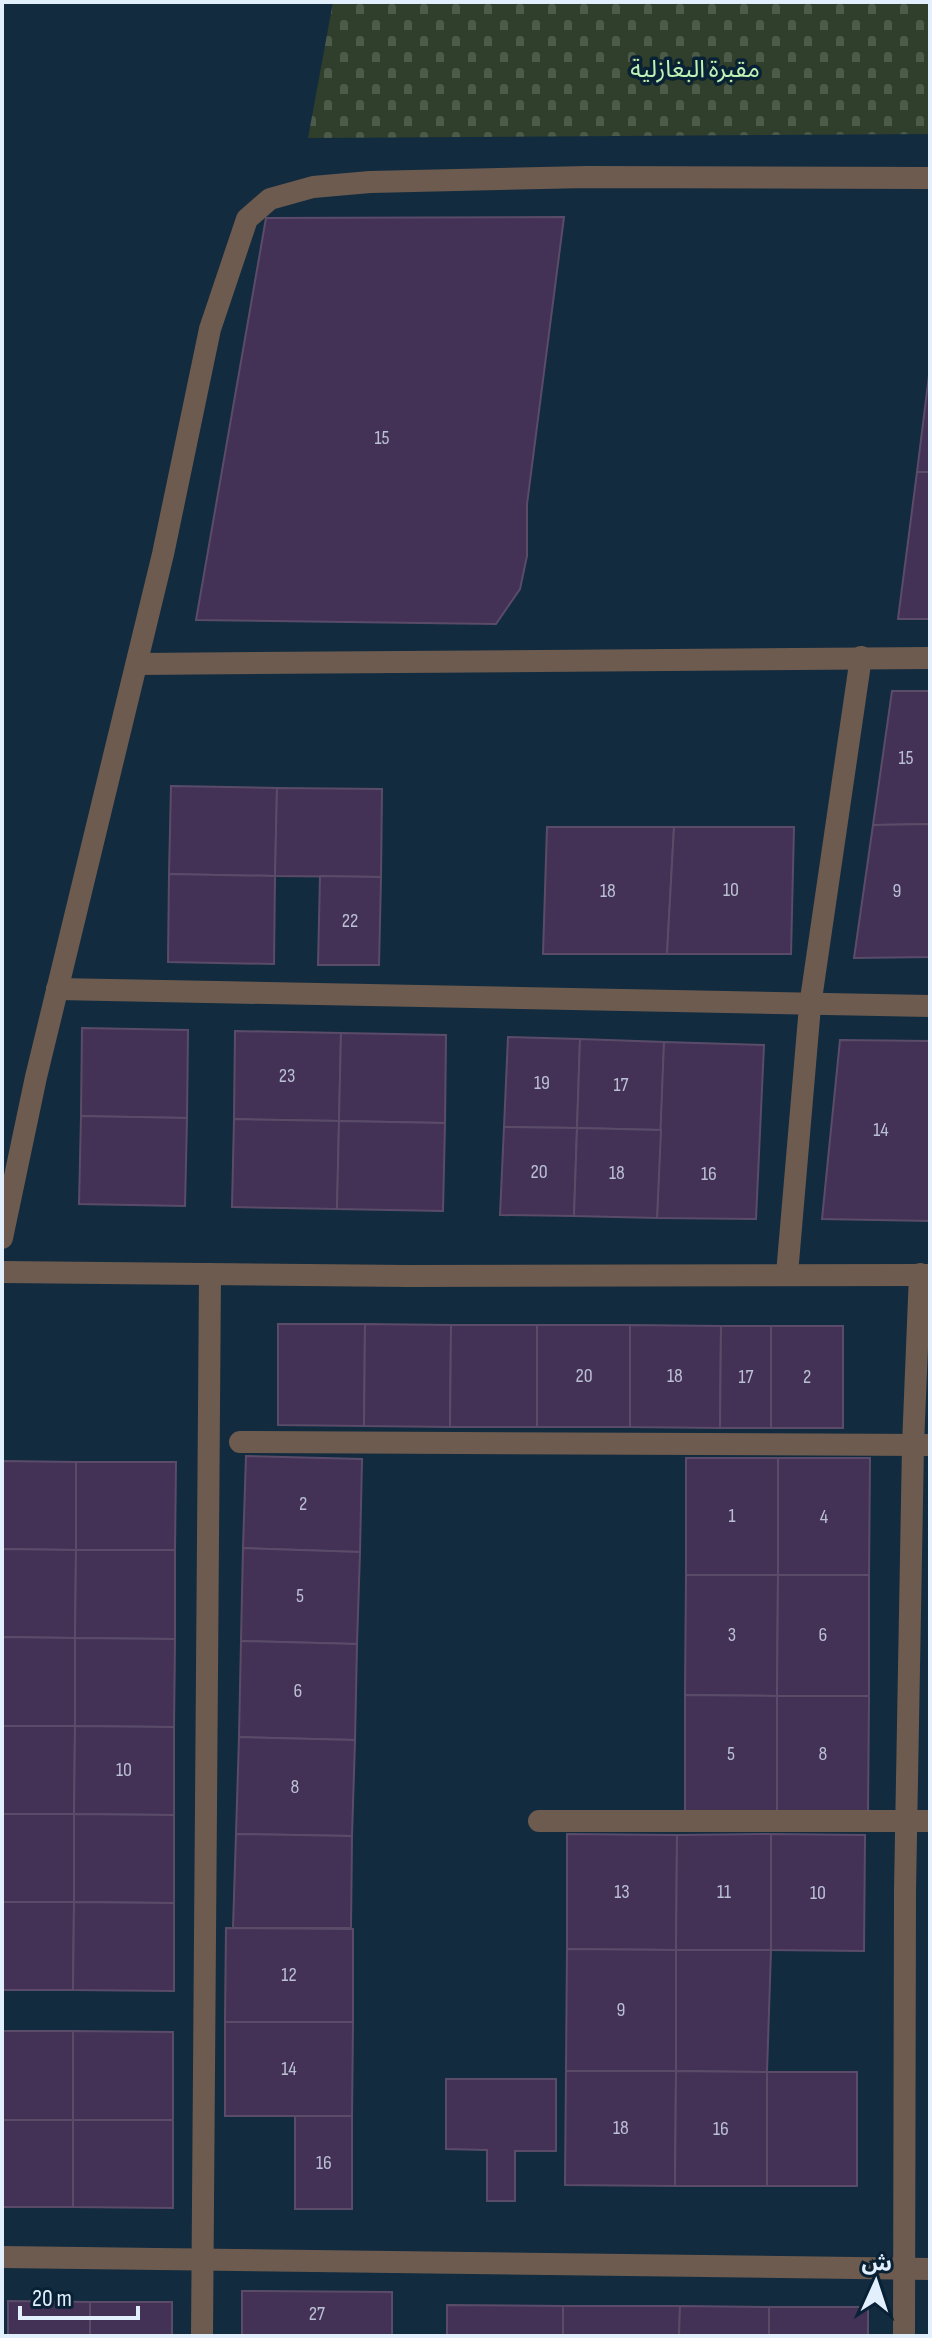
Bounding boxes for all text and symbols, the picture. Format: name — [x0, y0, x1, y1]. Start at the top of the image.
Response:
park label: مقبرة البغازلية — [630, 55, 760, 84]
house number: 15 — [374, 426, 390, 450]
house number: 15 — [898, 746, 914, 770]
house number: 10 — [723, 878, 739, 902]
house number: 18 — [600, 879, 616, 903]
house number: 9 — [893, 879, 901, 903]
house number: 22 — [342, 909, 358, 933]
house number: 23 — [279, 1064, 295, 1088]
house number: 19 — [534, 1071, 550, 1095]
house number: 17 — [614, 1073, 628, 1097]
house number: 14 — [873, 1118, 889, 1142]
house number: 20 — [530, 1160, 548, 1184]
house number: 18 — [609, 1161, 625, 1185]
house number: 16 — [701, 1162, 717, 1186]
house number: 20 — [575, 1364, 593, 1388]
house number: 18 — [667, 1364, 683, 1388]
house number: 17 — [739, 1365, 753, 1389]
house number: 2 — [803, 1365, 811, 1389]
house number: 2 — [299, 1492, 307, 1516]
house number: 1 — [729, 1504, 736, 1528]
house number: 4 — [820, 1505, 828, 1529]
house number: 5 — [296, 1584, 304, 1608]
house number: 3 — [728, 1623, 736, 1647]
house number: 6 — [819, 1623, 827, 1647]
house number: 6 — [294, 1679, 302, 1703]
house number: 5 — [727, 1742, 735, 1766]
house number: 8 — [819, 1742, 827, 1766]
house number: 10 — [116, 1758, 132, 1782]
house number: 8 — [291, 1775, 299, 1799]
house number: 13 — [614, 1880, 630, 1904]
house number: 11 — [717, 1880, 731, 1904]
house number: 10 — [810, 1881, 826, 1905]
house number: 12 — [281, 1963, 297, 1987]
house number: 9 — [617, 1998, 625, 2022]
house number: 14 — [281, 2057, 297, 2081]
house number: 18 — [613, 2116, 629, 2140]
house number: 16 — [713, 2117, 729, 2141]
house number: 16 — [316, 2151, 332, 2175]
north arrow — [836, 2242, 916, 2322]
text: ش — [861, 2249, 893, 2278]
scale bar — [20, 2270, 138, 2320]
text: 20 m — [32, 2284, 72, 2313]
house number: 27 — [309, 2302, 325, 2326]

